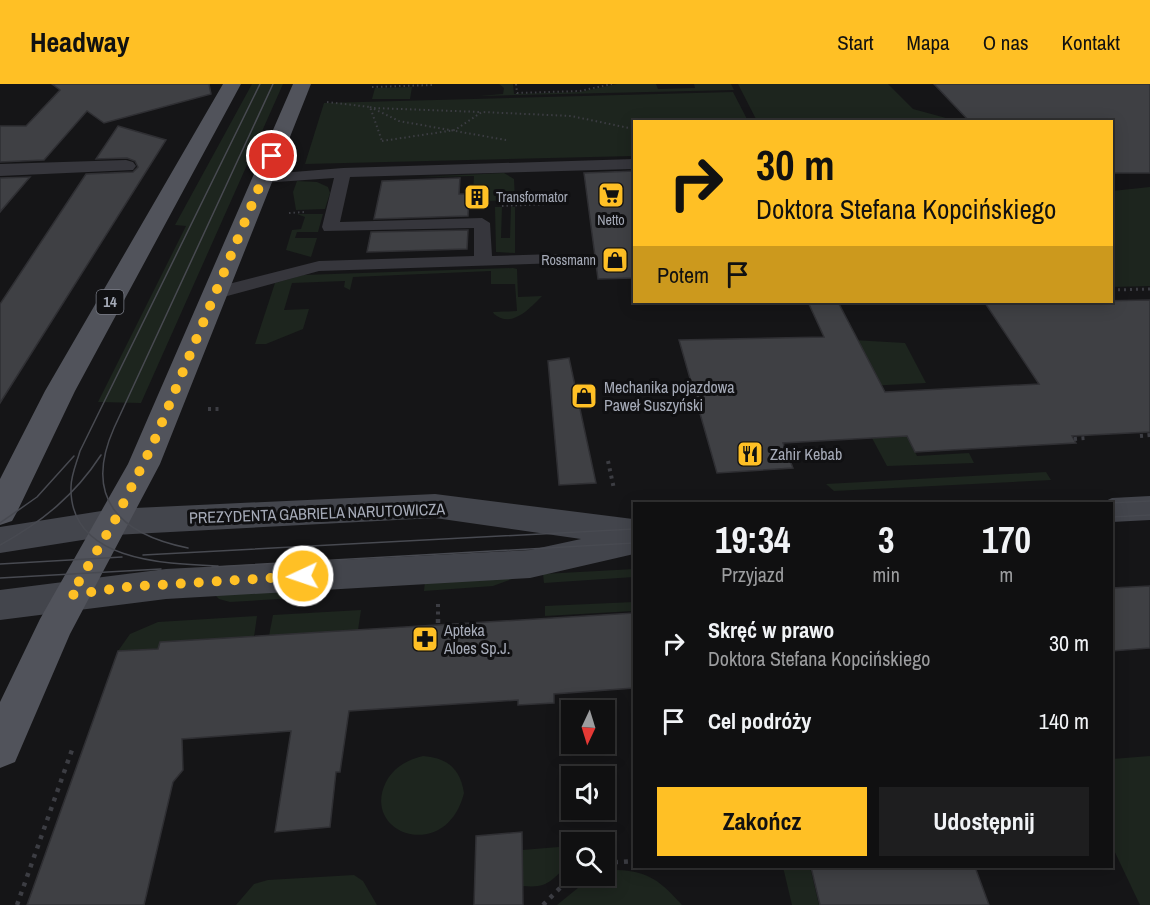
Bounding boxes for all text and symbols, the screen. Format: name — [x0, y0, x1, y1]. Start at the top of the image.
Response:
text: Headway — [30, 23, 130, 61]
text: Start — [837, 28, 874, 57]
text: Mapa — [907, 28, 950, 57]
text: O nas — [983, 28, 1029, 57]
text: Kontakt — [1062, 28, 1120, 57]
pin — [246, 130, 297, 181]
text: 30 m — [756, 137, 835, 193]
icon: arrive — [255, 139, 288, 172]
icon: right — [657, 144, 735, 222]
supermarket icon: Netto — [596, 180, 626, 210]
building icon: Transformator — [462, 182, 492, 212]
place label: Transformator — [496, 188, 568, 206]
text: Doktora Stefana Kopcińskiego — [756, 191, 1056, 227]
place label: Netto — [597, 211, 625, 229]
shop icon: Rossmann — [600, 245, 630, 275]
place label: Rossmann — [541, 251, 596, 269]
icon: arrive — [721, 258, 754, 291]
text: Potem — [657, 260, 709, 290]
road number: 14 — [96, 290, 124, 314]
place label: Mechanika pojazdowa Paweł Suszyński — [604, 376, 735, 416]
shop icon: Mechanika pojazdowa Paweł Suszyński — [569, 381, 599, 411]
restaurant icon: Zahir Kebab — [735, 439, 765, 469]
place label: Zahir Kebab — [770, 443, 842, 465]
street label: PREZYDENTA GABRIELA NARUTOWICZA — [189, 498, 446, 528]
text: 19:34 — [715, 516, 790, 564]
text: 3 — [878, 516, 894, 564]
text: 170 — [982, 516, 1031, 564]
position arrow — [271, 544, 335, 608]
text: Przyjazd — [721, 561, 784, 588]
text: min — [872, 561, 900, 588]
text: m — [1000, 561, 1013, 588]
text: Skręć w prawo — [708, 615, 834, 645]
place label: Apteka Aloes Sp.J. — [443, 619, 510, 659]
pharmacy icon: Apteka Aloes Sp.J. — [410, 624, 440, 654]
icon: right — [657, 627, 690, 660]
text: 30 m — [1049, 628, 1089, 658]
text: Doktora Stefana Kopcińskiego — [708, 645, 930, 672]
north arrow — [561, 700, 615, 754]
map controls — [561, 700, 615, 886]
icon: arrive — [657, 705, 690, 738]
text: Cel podróży — [708, 706, 811, 736]
text: 140 m — [1039, 706, 1089, 736]
button: sound — [561, 766, 615, 820]
button: Zakończ — [657, 787, 867, 856]
button: Udostępnij — [879, 787, 1089, 856]
button: search — [561, 832, 615, 886]

